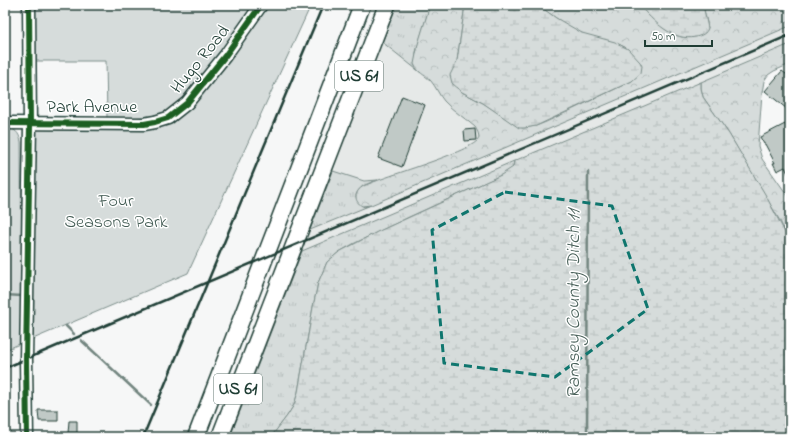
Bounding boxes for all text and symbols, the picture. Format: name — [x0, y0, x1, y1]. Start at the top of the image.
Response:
street label: Hugo Road — [165, 20, 238, 101]
scale bar — [645, 22, 712, 48]
text: 50 m — [651, 28, 675, 46]
road number: US 61 — [335, 61, 383, 91]
street label: Park Avenue — [47, 95, 138, 121]
park label: Four Seasons Park — [65, 189, 168, 236]
water label: Ramsey County Ditch 11 — [561, 206, 588, 399]
road number: US 61 — [214, 374, 262, 404]

